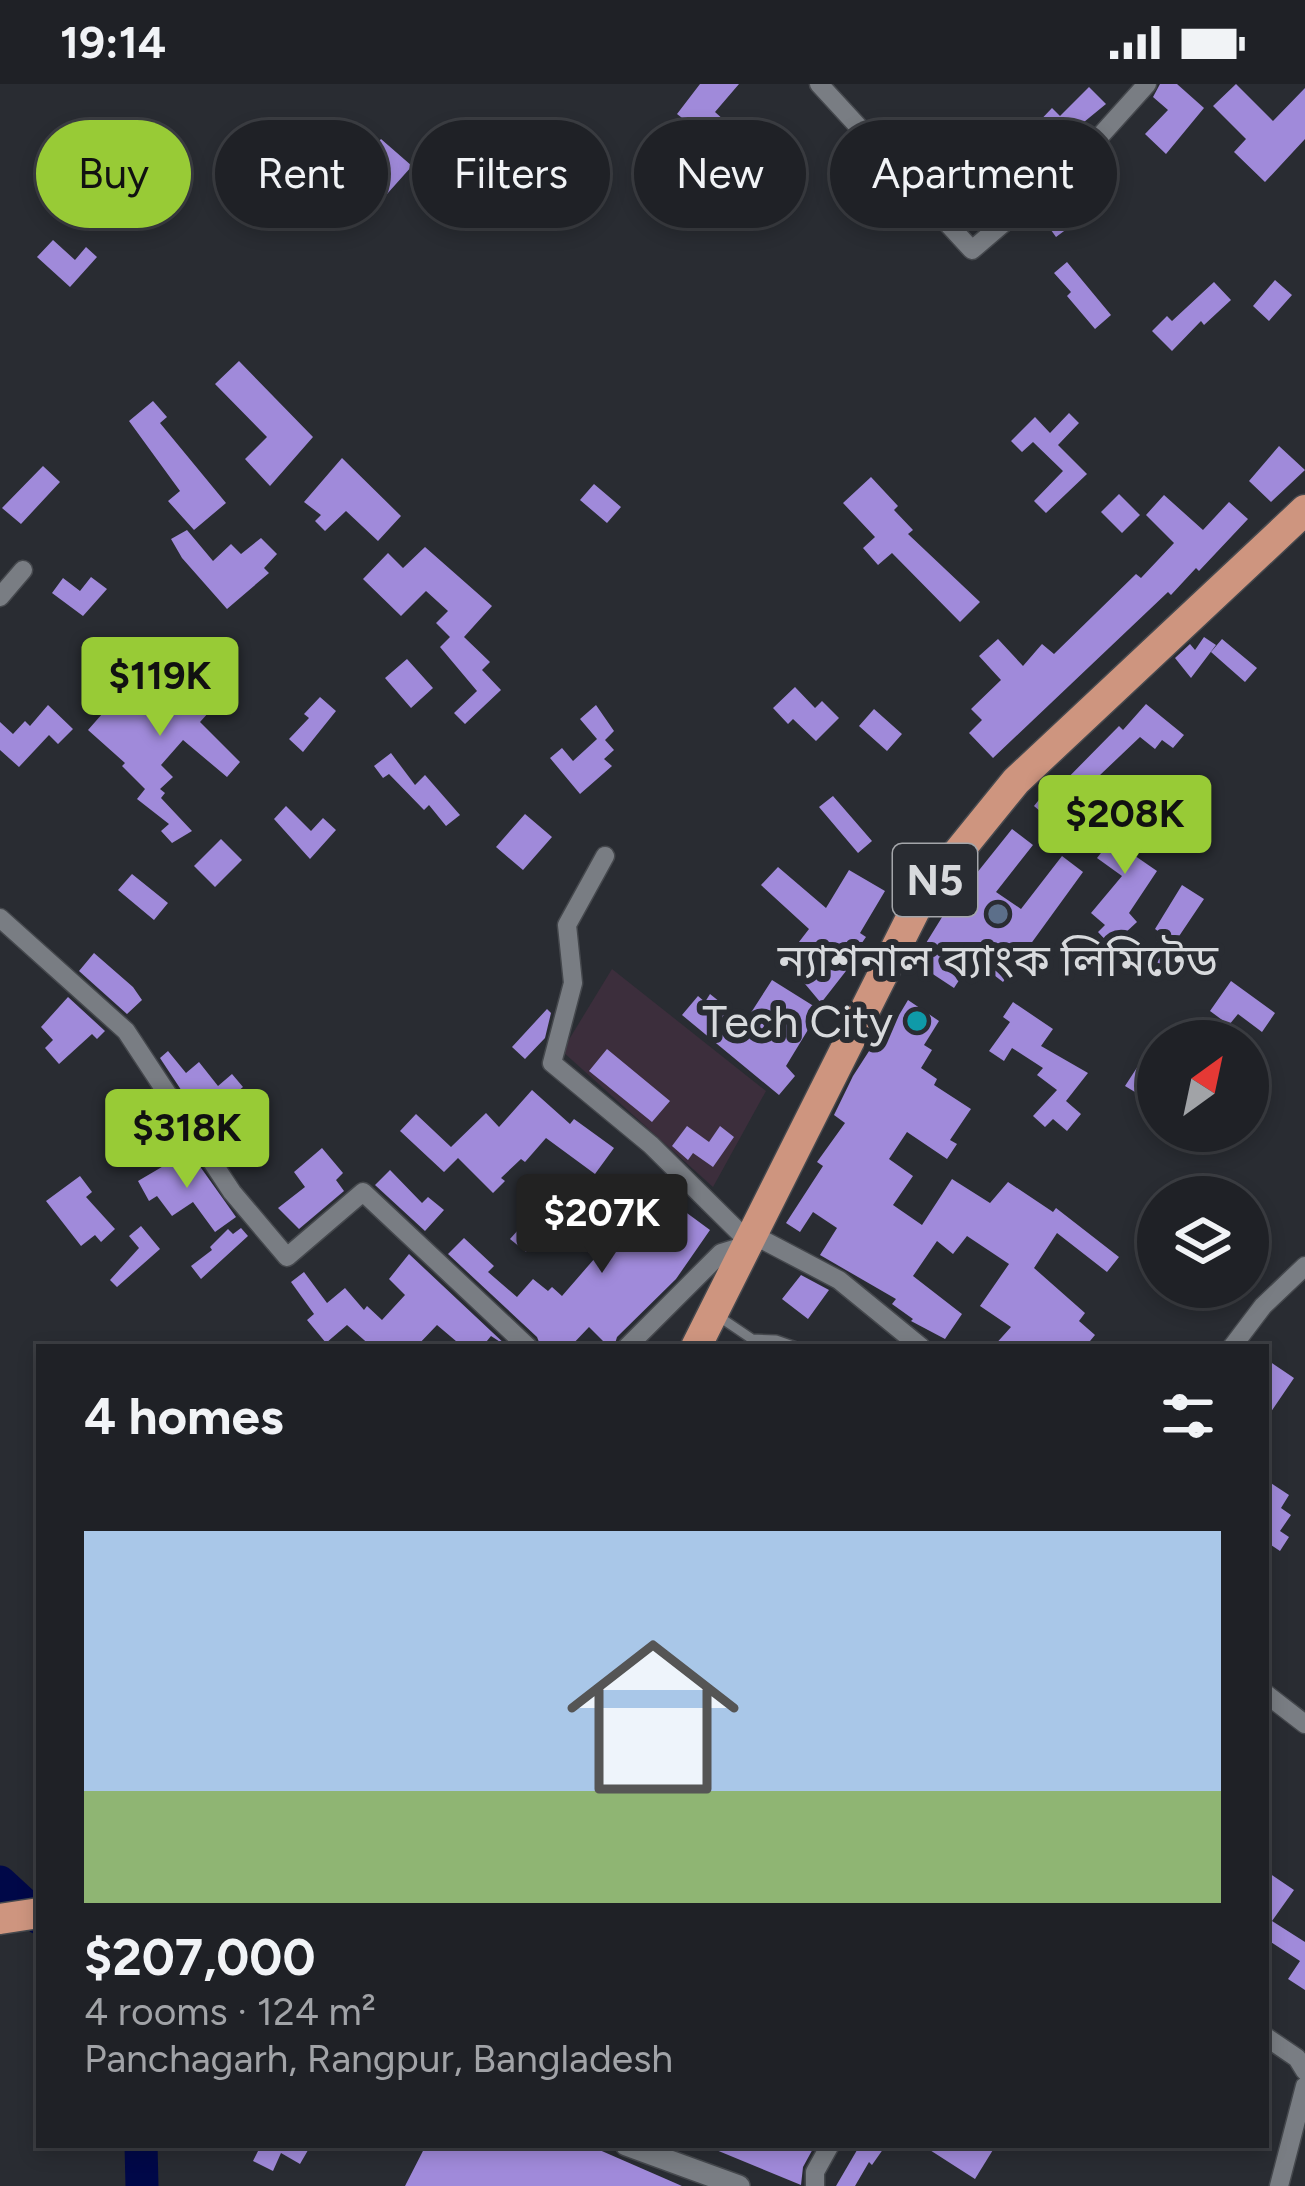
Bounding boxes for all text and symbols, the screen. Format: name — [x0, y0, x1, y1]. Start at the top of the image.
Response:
text: 19:14 — [60, 15, 166, 69]
chip: Buy — [36, 120, 191, 228]
chip: Rent — [215, 120, 388, 228]
chip: Filters — [412, 120, 610, 228]
chip: New — [634, 120, 806, 228]
chip: Apartment — [830, 120, 1117, 228]
pin: $119K — [76, 637, 244, 739]
text: $119K — [108, 652, 212, 699]
pin: $208K — [1041, 775, 1209, 877]
text: $208K — [1065, 790, 1185, 837]
road number: N5 — [893, 844, 977, 916]
marker: ন্যাশনাল ব্যাংক লিমিটেড — [985, 901, 1011, 927]
place label: ন্যাশনাল ব্যাংক লিমিটেড — [777, 933, 1219, 987]
place label: Tech City — [702, 994, 893, 1048]
marker: Tech City — [904, 1008, 930, 1034]
north arrow — [1137, 1020, 1269, 1152]
map controls — [1137, 1020, 1269, 1308]
pin: $318K — [103, 1089, 271, 1191]
text: $318K — [132, 1104, 242, 1151]
pin: $207K — [518, 1174, 686, 1276]
button: layers — [1137, 1176, 1269, 1308]
text: $207K — [543, 1189, 661, 1236]
icon: filters — [1155, 1383, 1221, 1449]
text: 4 homes — [84, 1386, 284, 1447]
icon: home — [545, 1609, 761, 1825]
text: $207,000 — [84, 1927, 315, 1988]
text: 4 rooms · 124 m² — [84, 1988, 376, 2035]
text: Panchagarh, Rangpur, Bangladesh — [84, 2035, 673, 2082]

